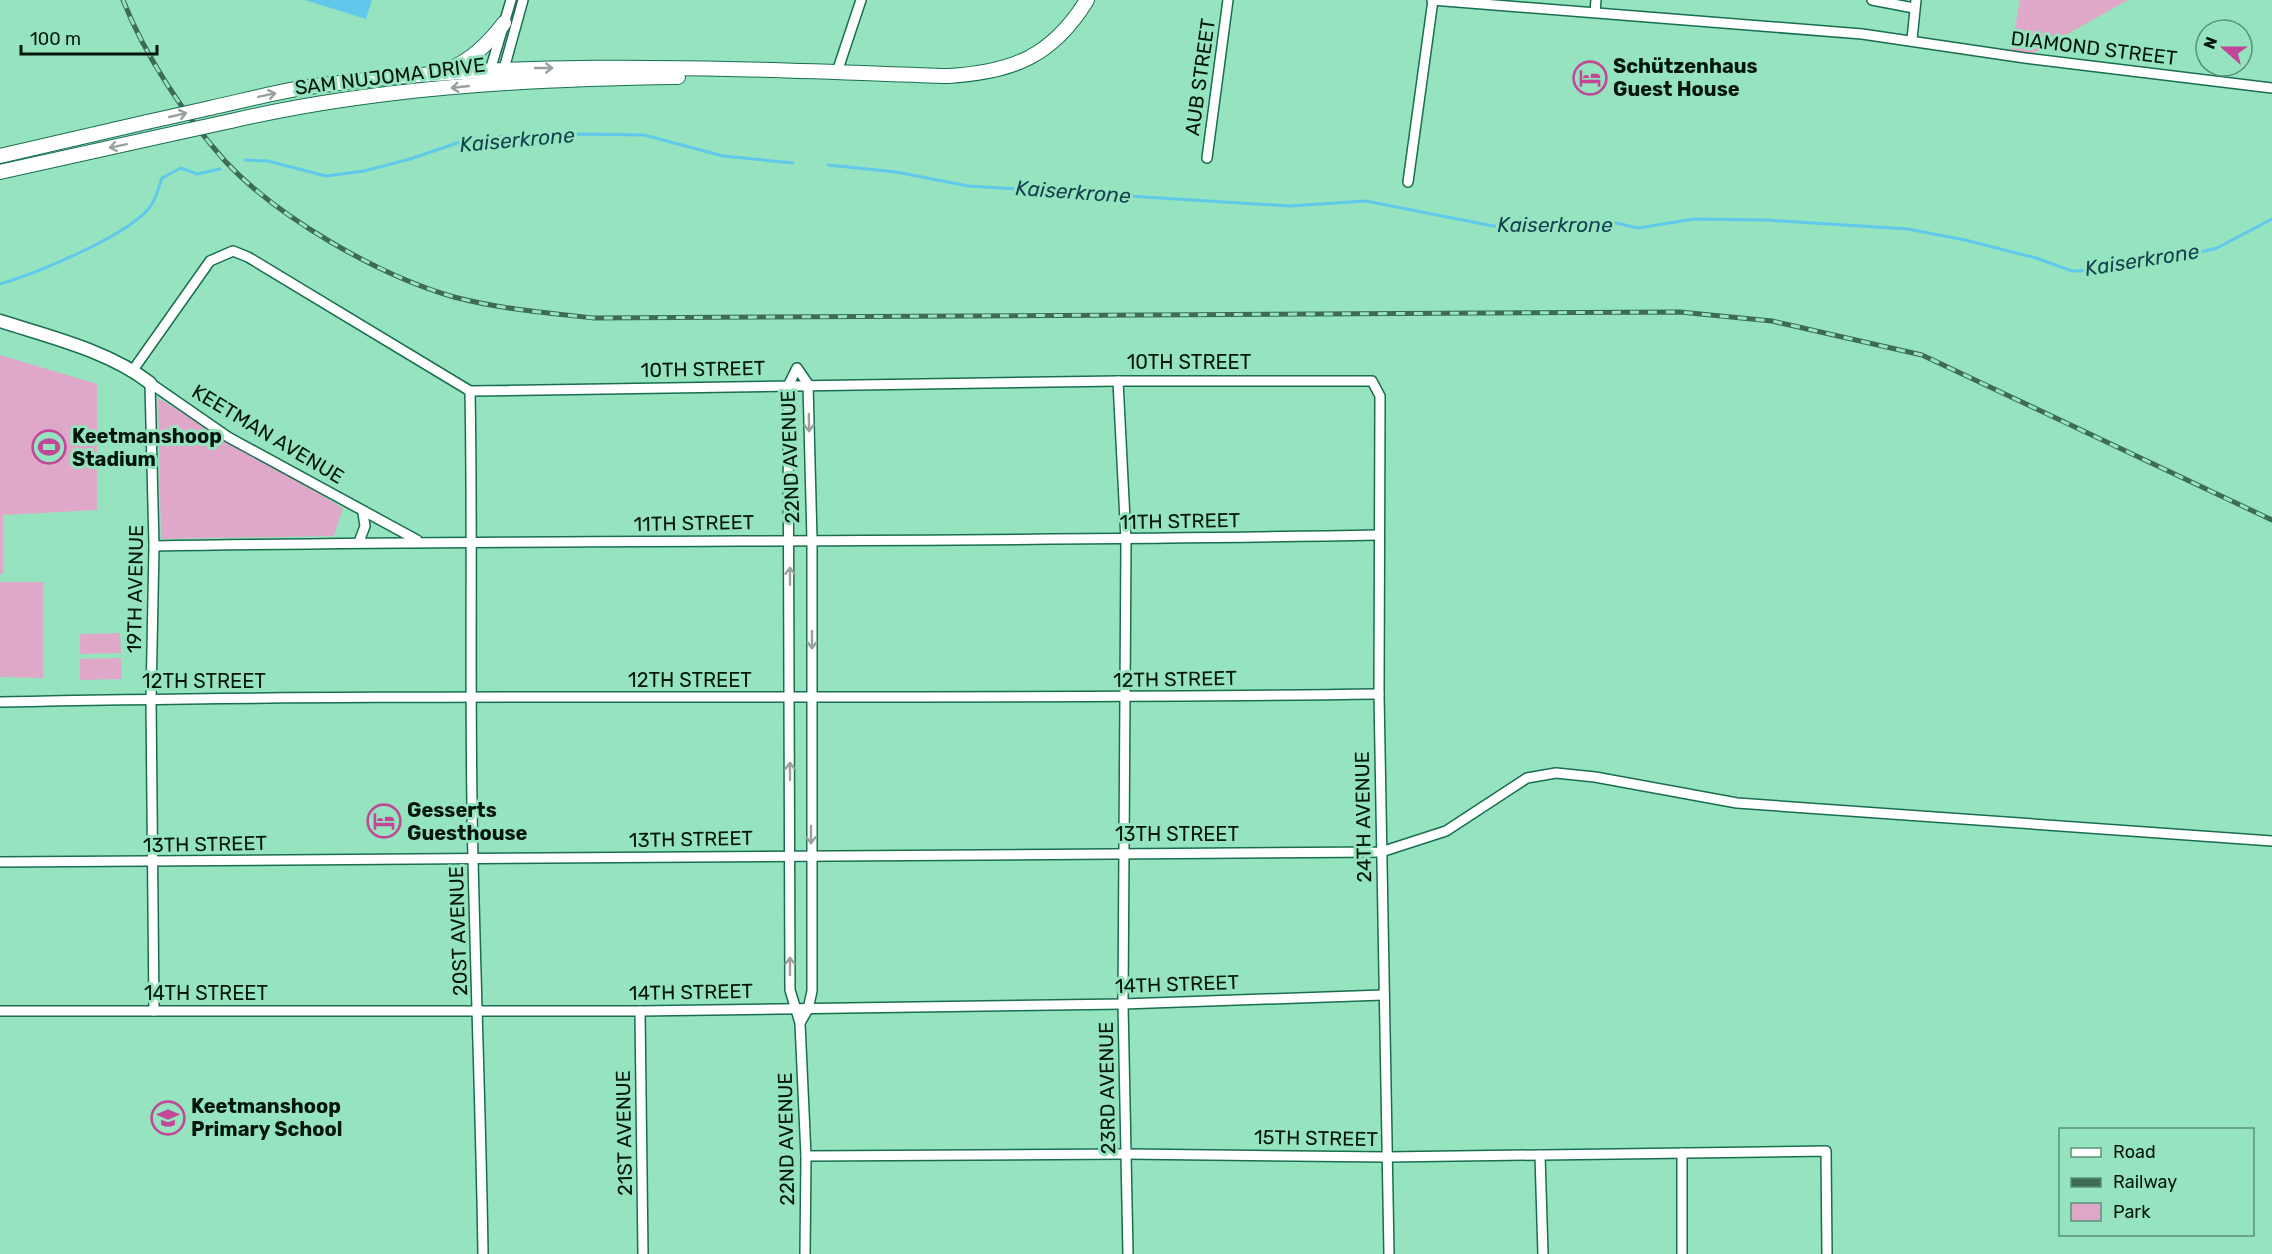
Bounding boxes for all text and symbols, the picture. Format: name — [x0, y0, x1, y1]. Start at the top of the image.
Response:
street label: AUB STREET — [1180, 16, 1220, 137]
scale bar — [21, 18, 158, 56]
north arrow — [2194, 18, 2254, 78]
street label: DIAMOND STREET — [2009, 26, 2179, 70]
text: 100 m — [30, 28, 81, 50]
text: N — [2200, 34, 2221, 52]
street label: SAM NUJOMA DRIVE — [293, 52, 487, 100]
place label: Schützenhaus Guest House — [1613, 54, 1758, 101]
hotel icon: Schützenhaus Guest House — [1572, 60, 1608, 96]
one-way arrow — [534, 62, 554, 74]
one-way arrow — [451, 82, 471, 93]
one-way arrow — [257, 89, 276, 100]
one-way arrow — [168, 109, 188, 120]
water label: Kaiserkrone — [458, 122, 576, 157]
one-way arrow — [109, 141, 129, 152]
water label: Kaiserkrone — [1015, 175, 1132, 208]
water label: Kaiserkrone — [1497, 212, 1613, 237]
water label: Kaiserkrone — [2083, 238, 2201, 281]
street label: 10TH STREET — [1127, 350, 1252, 374]
street label: 10TH STREET — [640, 356, 766, 382]
street label: KEETMAN AVENUE — [188, 379, 348, 489]
street label: 22ND AVENUE — [776, 390, 804, 524]
one-way arrow — [803, 413, 815, 433]
place label: Keetmanshoop Stadium — [72, 424, 222, 471]
sports icon: Keetmanshoop Stadium — [31, 429, 67, 465]
street label: 11TH STREET — [1119, 508, 1241, 534]
street label: 11TH STREET — [633, 510, 755, 536]
street label: 19TH AVENUE — [122, 525, 148, 653]
one-way arrow — [784, 566, 796, 586]
one-way arrow — [806, 630, 818, 650]
street label: 12TH STREET — [1113, 666, 1238, 692]
street label: 12TH STREET — [628, 668, 752, 692]
street label: 12TH STREET — [142, 669, 266, 693]
street label: 24TH AVENUE — [1350, 751, 1376, 883]
one-way arrow — [784, 761, 796, 781]
place label: Gesserts Guesthouse — [407, 798, 528, 845]
hotel icon: Gesserts Guesthouse — [366, 803, 402, 839]
street label: 13TH STREET — [1115, 822, 1239, 846]
one-way arrow — [805, 825, 817, 845]
street label: 13TH STREET — [629, 826, 754, 852]
street label: 13TH STREET — [143, 831, 268, 857]
street label: 20ST AVENUE — [444, 866, 472, 996]
one-way arrow — [784, 956, 796, 976]
street label: 14TH STREET — [1115, 970, 1240, 998]
street label: 14TH STREET — [629, 979, 754, 1005]
street label: 14TH STREET — [144, 981, 268, 1005]
street label: 23RD AVENUE — [1094, 1021, 1120, 1155]
street label: 21ST AVENUE — [611, 1070, 637, 1196]
street label: 22ND AVENUE — [773, 1072, 799, 1206]
place label: Keetmanshoop Primary School — [191, 1094, 342, 1141]
school or university icon: Keetmanshoop Primary School — [150, 1100, 186, 1136]
street label: 15TH STREET — [1254, 1125, 1379, 1151]
legend — [2059, 1128, 2254, 1236]
text: Road — [2113, 1141, 2156, 1163]
text: Railway — [2113, 1171, 2177, 1193]
text: Park — [2113, 1201, 2151, 1223]

